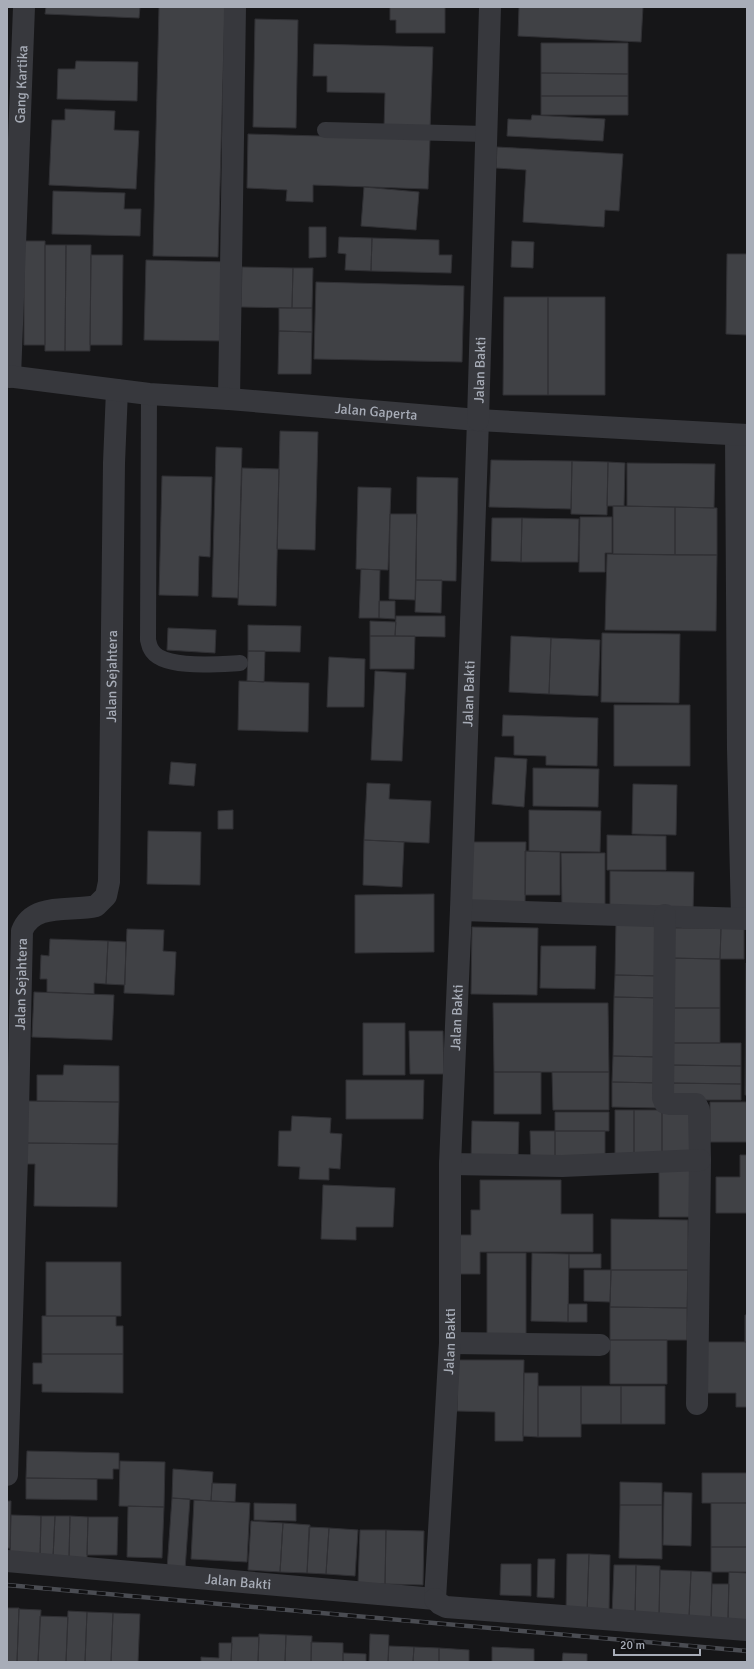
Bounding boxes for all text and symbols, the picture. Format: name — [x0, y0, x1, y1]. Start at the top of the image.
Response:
street label: Gang Kartika — [11, 45, 31, 124]
street label: Jalan Bakti — [470, 337, 489, 403]
street label: Jalan Gaperta — [334, 399, 418, 423]
street label: Jalan Sejahtera — [102, 630, 121, 723]
street label: Jalan Bakti — [459, 660, 478, 727]
street label: Jalan Sejahtera — [11, 938, 30, 1031]
street label: Jalan Bakti — [446, 984, 466, 1051]
street label: Jalan Bakti — [440, 1308, 459, 1375]
street label: Jalan Bakti — [204, 1570, 272, 1593]
scale bar — [614, 1631, 700, 1657]
text: 20 m — [620, 1638, 645, 1653]

